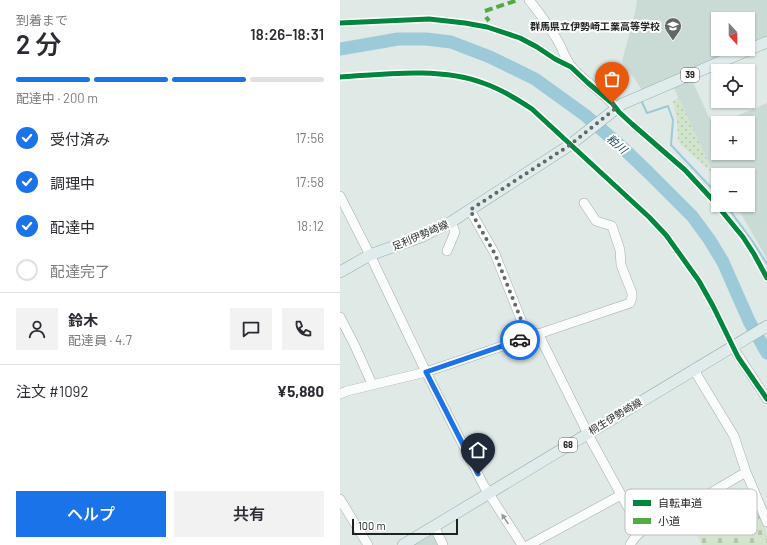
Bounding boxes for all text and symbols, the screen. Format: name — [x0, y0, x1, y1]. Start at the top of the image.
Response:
text: 到着まで — [16, 12, 68, 28]
north arrow — [711, 12, 755, 56]
map controls — [711, 12, 755, 212]
school or university icon: 群馬県立伊勢崎工業高等学校 — [663, 16, 683, 41]
place label: 群馬県立伊勢崎工業高等学校 — [530, 20, 660, 32]
text: 18:26–18:31 — [250, 25, 324, 43]
text: 2 分 — [16, 28, 62, 59]
pin — [595, 62, 629, 103]
button: locate — [711, 64, 755, 108]
icon: bag — [601, 68, 623, 90]
road number: 39 — [681, 68, 699, 82]
text: 配達中 · 200 m — [16, 90, 98, 106]
button: + — [711, 116, 755, 160]
icon: check — [16, 127, 38, 149]
text: 受付済み — [50, 130, 110, 148]
text: 17:56 — [296, 130, 324, 146]
water label: 粕川 — [605, 132, 631, 156]
button: − — [711, 168, 755, 212]
icon: check — [16, 171, 38, 193]
text: 調理中 — [50, 174, 95, 192]
text: 17:58 — [295, 174, 324, 190]
icon: check — [16, 215, 38, 237]
text: 配達中 — [50, 218, 95, 236]
text: 18:12 — [297, 218, 324, 234]
street label: 足利伊勢崎線 — [390, 218, 450, 252]
text: 配達完了 — [50, 262, 110, 280]
button: person — [16, 308, 58, 350]
button: chat — [230, 308, 272, 350]
button: phone — [282, 308, 324, 350]
text: 鈴木 — [68, 311, 98, 329]
courier — [500, 320, 540, 360]
icon: car — [509, 329, 531, 351]
text: 配達員 · 4.7 — [68, 332, 132, 348]
text: 注文 #1092 — [16, 382, 88, 400]
text: ¥5,880 — [277, 382, 324, 400]
street label: 桐生伊勢崎線 — [586, 395, 644, 437]
pin — [461, 433, 495, 474]
road number: 68 — [559, 438, 577, 452]
icon: home — [467, 439, 489, 461]
legend — [625, 489, 757, 535]
button: ヘルプ — [16, 491, 166, 537]
button: 共有 — [174, 491, 324, 537]
text: 自転車道 — [658, 496, 702, 509]
one-way arrow — [501, 514, 509, 524]
text: 小道 — [658, 514, 680, 527]
scale bar — [352, 517, 458, 536]
text: 100 m — [358, 519, 386, 532]

